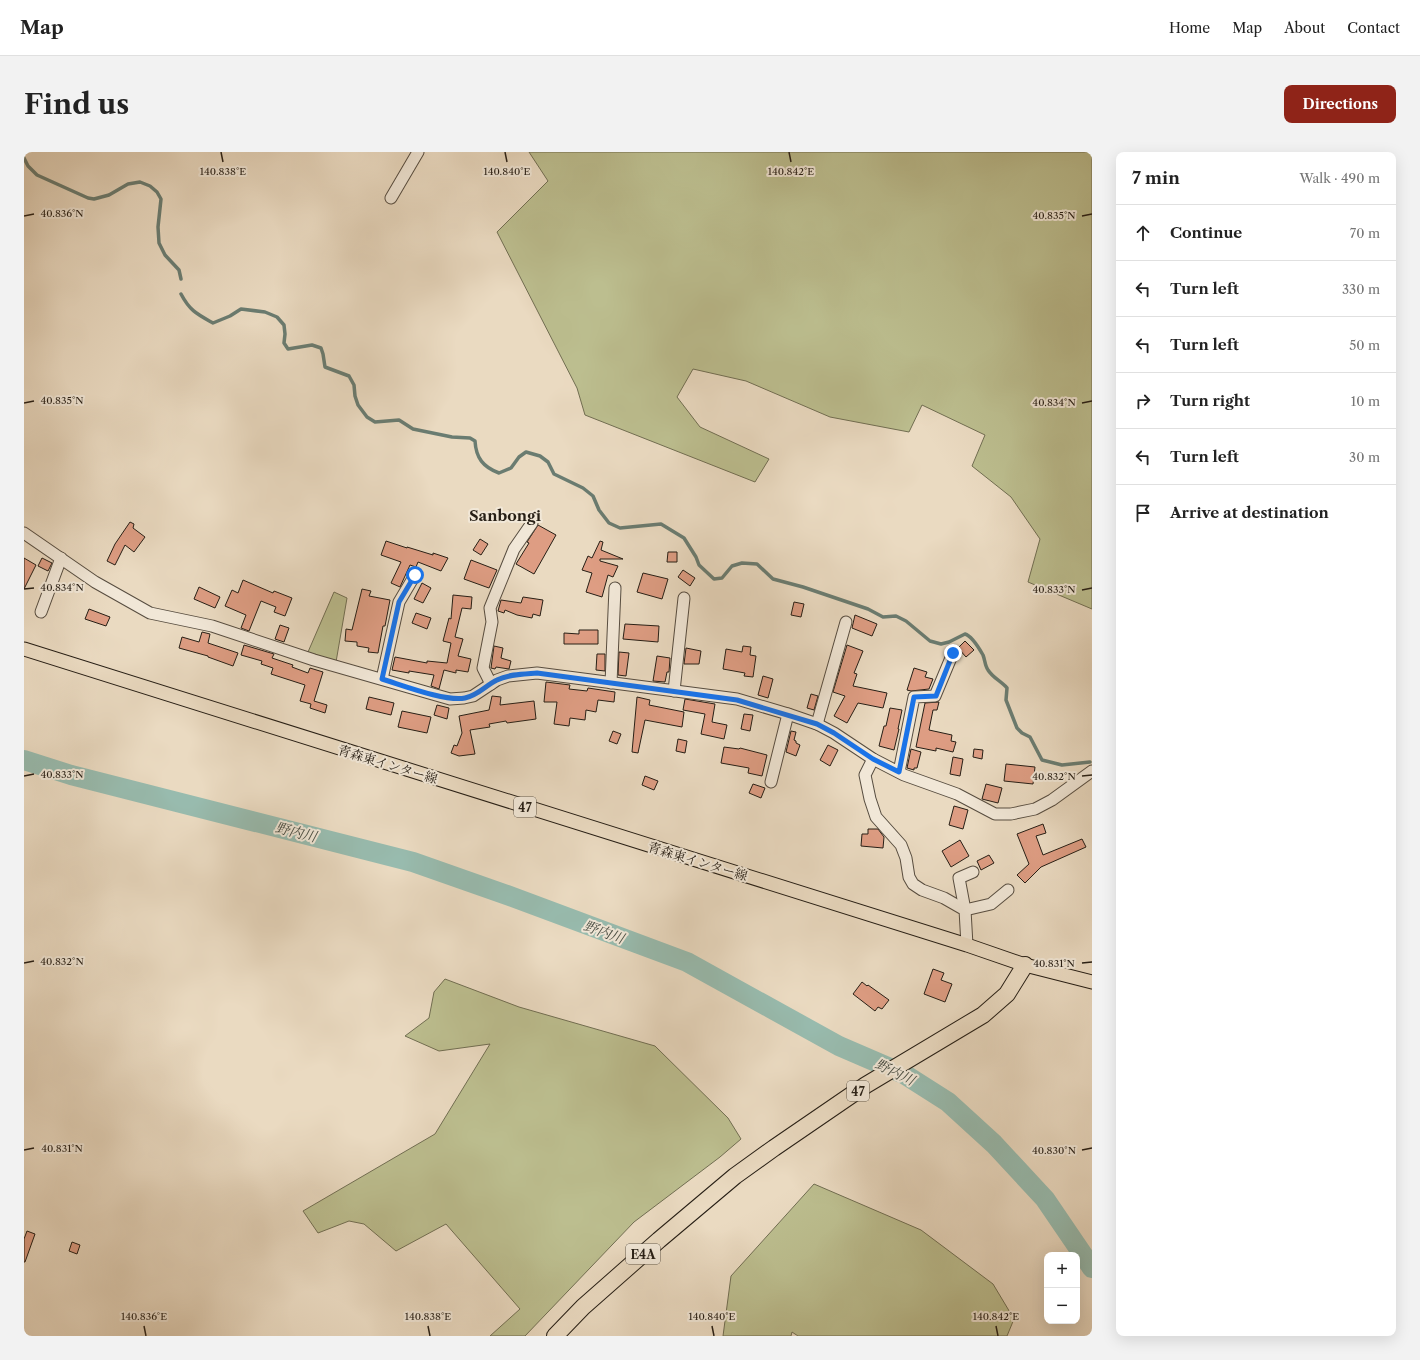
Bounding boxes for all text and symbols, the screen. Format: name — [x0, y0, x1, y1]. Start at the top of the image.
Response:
text: Map — [20, 16, 64, 39]
text: Home — [1169, 19, 1210, 37]
text: Map — [1232, 19, 1262, 37]
text: About — [1284, 19, 1325, 37]
text: Contact — [1347, 19, 1400, 37]
button: Directions — [1284, 85, 1396, 123]
text: Find us — [24, 87, 129, 121]
text: 140.838°E — [200, 165, 246, 178]
text: 140.840°E — [483, 165, 531, 178]
text: 140.842°E — [768, 165, 814, 178]
text: 7 min — [1132, 168, 1180, 188]
text: Walk · 490 m — [1299, 170, 1380, 186]
text: 40.836°N — [40, 207, 84, 220]
text: 40.835°N — [1032, 209, 1076, 222]
icon: ahead — [1132, 222, 1154, 244]
text: Continue — [1170, 223, 1242, 242]
text: 70 m — [1350, 225, 1380, 241]
icon: left — [1132, 278, 1154, 300]
text: Turn left — [1170, 279, 1239, 298]
text: 330 m — [1342, 281, 1380, 297]
icon: left — [1132, 334, 1154, 356]
text: Turn left — [1170, 335, 1239, 354]
text: 50 m — [1349, 337, 1380, 353]
icon: right — [1132, 390, 1154, 412]
text: Turn right — [1170, 391, 1250, 410]
text: 10 m — [1351, 393, 1380, 409]
text: 40.835°N — [40, 394, 84, 407]
text: 40.834°N — [1032, 396, 1076, 409]
icon: left — [1132, 446, 1154, 468]
text: Turn left — [1170, 447, 1239, 466]
text: 30 m — [1349, 449, 1380, 465]
icon: arrive — [1132, 502, 1154, 524]
text: Arrive at destination — [1170, 503, 1329, 522]
district label: Sanbongi — [469, 506, 542, 525]
route start — [406, 566, 424, 584]
text: 40.834°N — [40, 581, 84, 594]
text: 40.833°N — [1032, 583, 1076, 596]
route end — [944, 644, 962, 662]
street label: 青森東インター線 — [336, 741, 440, 787]
text: 40.833°N — [40, 768, 84, 781]
text: 40.832°N — [1032, 770, 1076, 783]
road number: 47 — [514, 797, 536, 817]
water label: 野内川 — [273, 818, 320, 846]
street label: 青森東インター線 — [646, 838, 750, 884]
water label: 野内川 — [581, 916, 629, 948]
text: 40.832°N — [40, 955, 84, 968]
text: 40.831°N — [1033, 957, 1075, 970]
water label: 野内川 — [872, 1055, 920, 1090]
road number: 47 — [847, 1081, 869, 1101]
text: 40.831°N — [41, 1142, 83, 1155]
text: 40.830°N — [1032, 1144, 1076, 1157]
road number: E4A — [626, 1244, 660, 1264]
map controls — [1044, 1252, 1080, 1324]
button: + — [1044, 1252, 1080, 1288]
button: − — [1044, 1288, 1080, 1324]
text: 140.836°E — [121, 1310, 167, 1323]
text: 140.838°E — [405, 1310, 451, 1323]
text: 140.840°E — [688, 1310, 736, 1323]
text: 140.842°E — [973, 1310, 1019, 1323]

